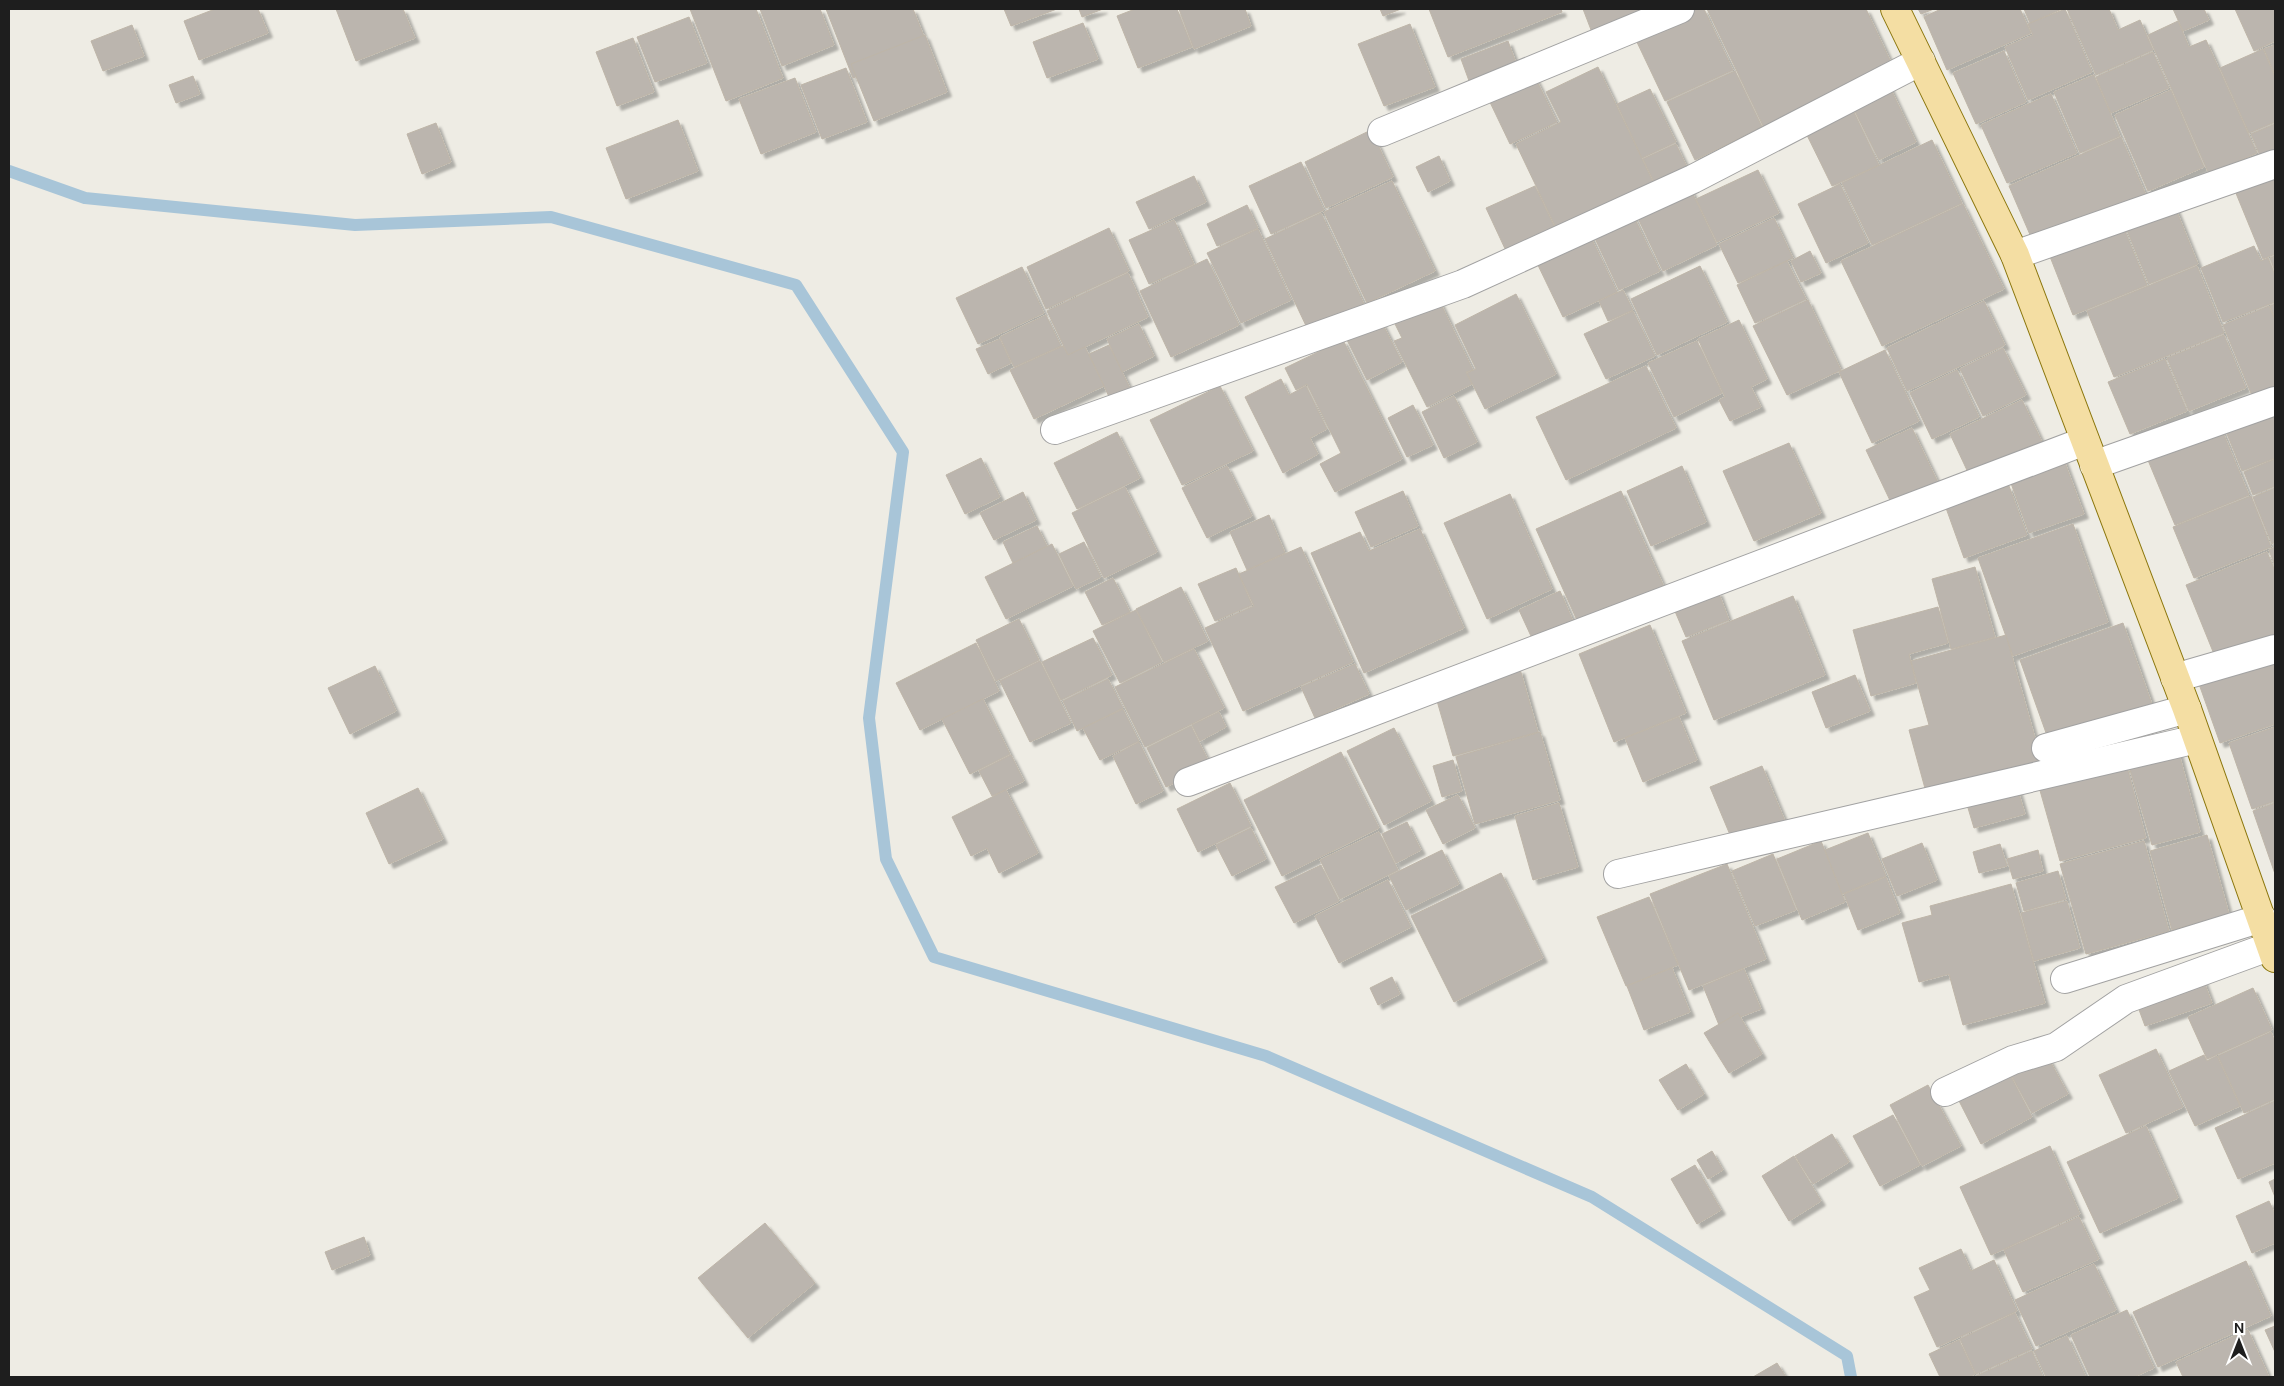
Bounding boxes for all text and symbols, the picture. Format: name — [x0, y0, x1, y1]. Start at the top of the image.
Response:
north arrow — [2214, 1316, 2264, 1366]
text: N — [2234, 1319, 2244, 1337]

